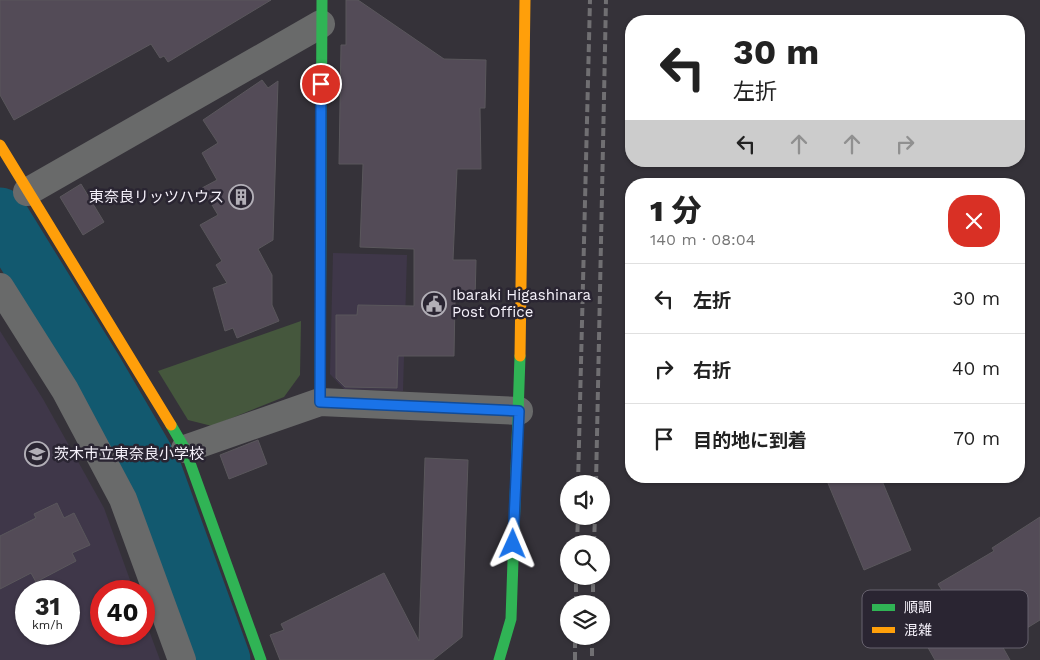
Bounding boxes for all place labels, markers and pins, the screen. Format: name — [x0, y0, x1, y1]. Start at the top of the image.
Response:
pin — [300, 63, 342, 105]
building icon: 東奈良リッツハウス — [228, 184, 254, 210]
place label: 東奈良リッツハウス — [89, 188, 224, 206]
place label: Ibaraki Higashinara Post Office — [452, 286, 592, 321]
public building icon: Ibaraki Higashinara Post Office — [421, 291, 447, 317]
school or university icon: 茨木市立東奈良小学校 — [24, 441, 50, 467]
place label: 茨木市立東奈良小学校 — [54, 445, 204, 463]

